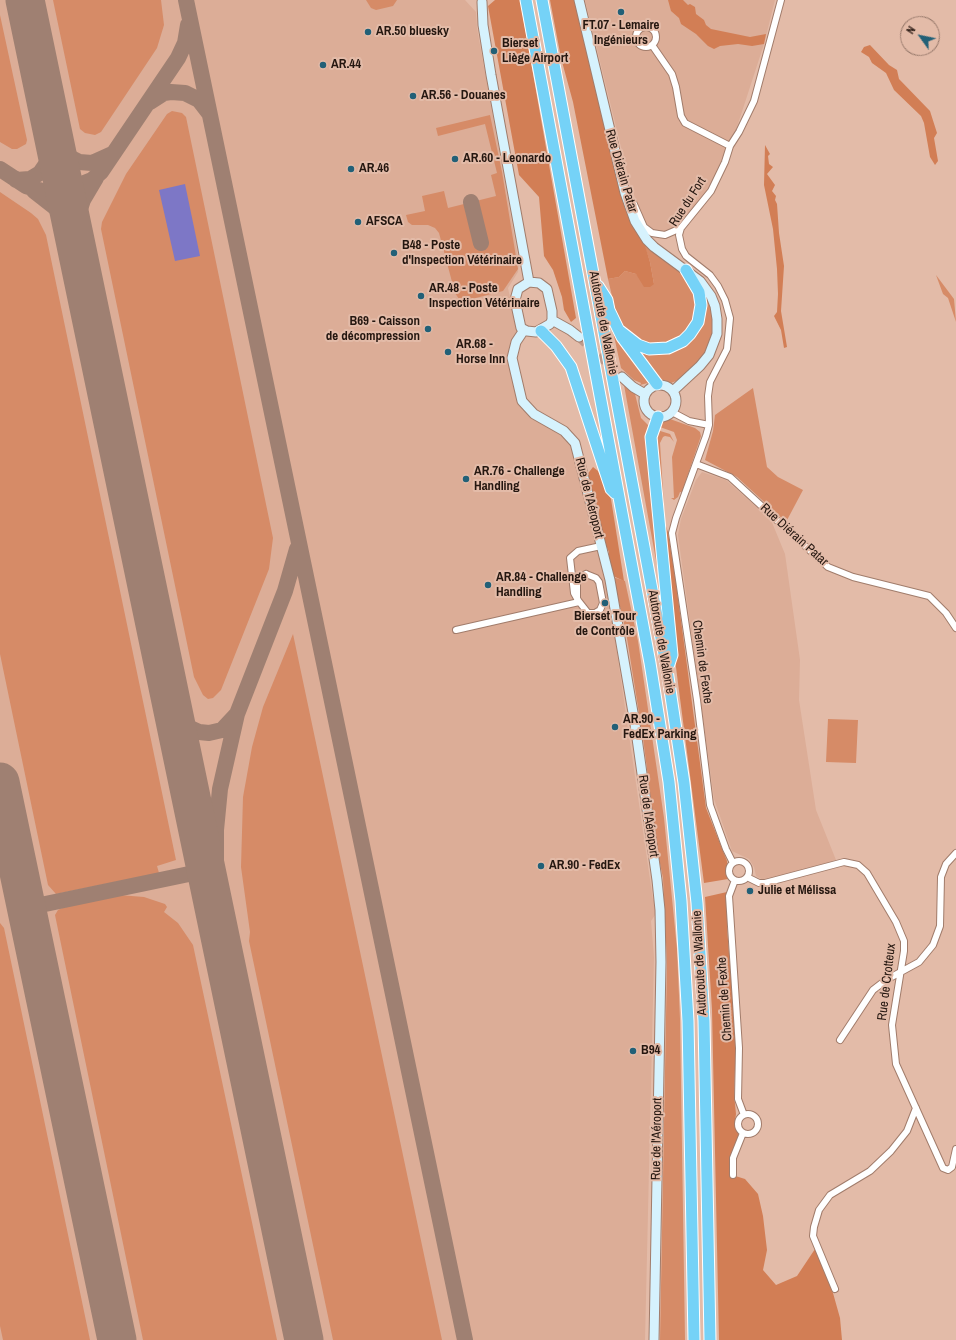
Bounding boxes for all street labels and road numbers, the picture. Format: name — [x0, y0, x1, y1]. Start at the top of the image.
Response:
street label: Rue Diérain Patar — [602, 128, 640, 214]
street label: Rue du Fort — [666, 174, 710, 230]
street label: Autoroute de Wallonie — [585, 270, 621, 376]
street label: Rue de l'Aéroport — [571, 456, 607, 540]
street label: Rue Diérain Patar — [757, 500, 831, 570]
street label: Autoroute de Wallonie — [644, 589, 678, 695]
street label: Chemin de Fexhe — [688, 619, 716, 705]
street label: Rue de l'Aéroport — [635, 774, 661, 858]
street label: Autoroute de Wallonie — [689, 910, 711, 1016]
street label: Rue de Crotteux — [875, 943, 899, 1021]
street label: Chemin de Fexhe — [714, 956, 736, 1042]
street label: Rue de l'Aéroport — [648, 1098, 666, 1180]

